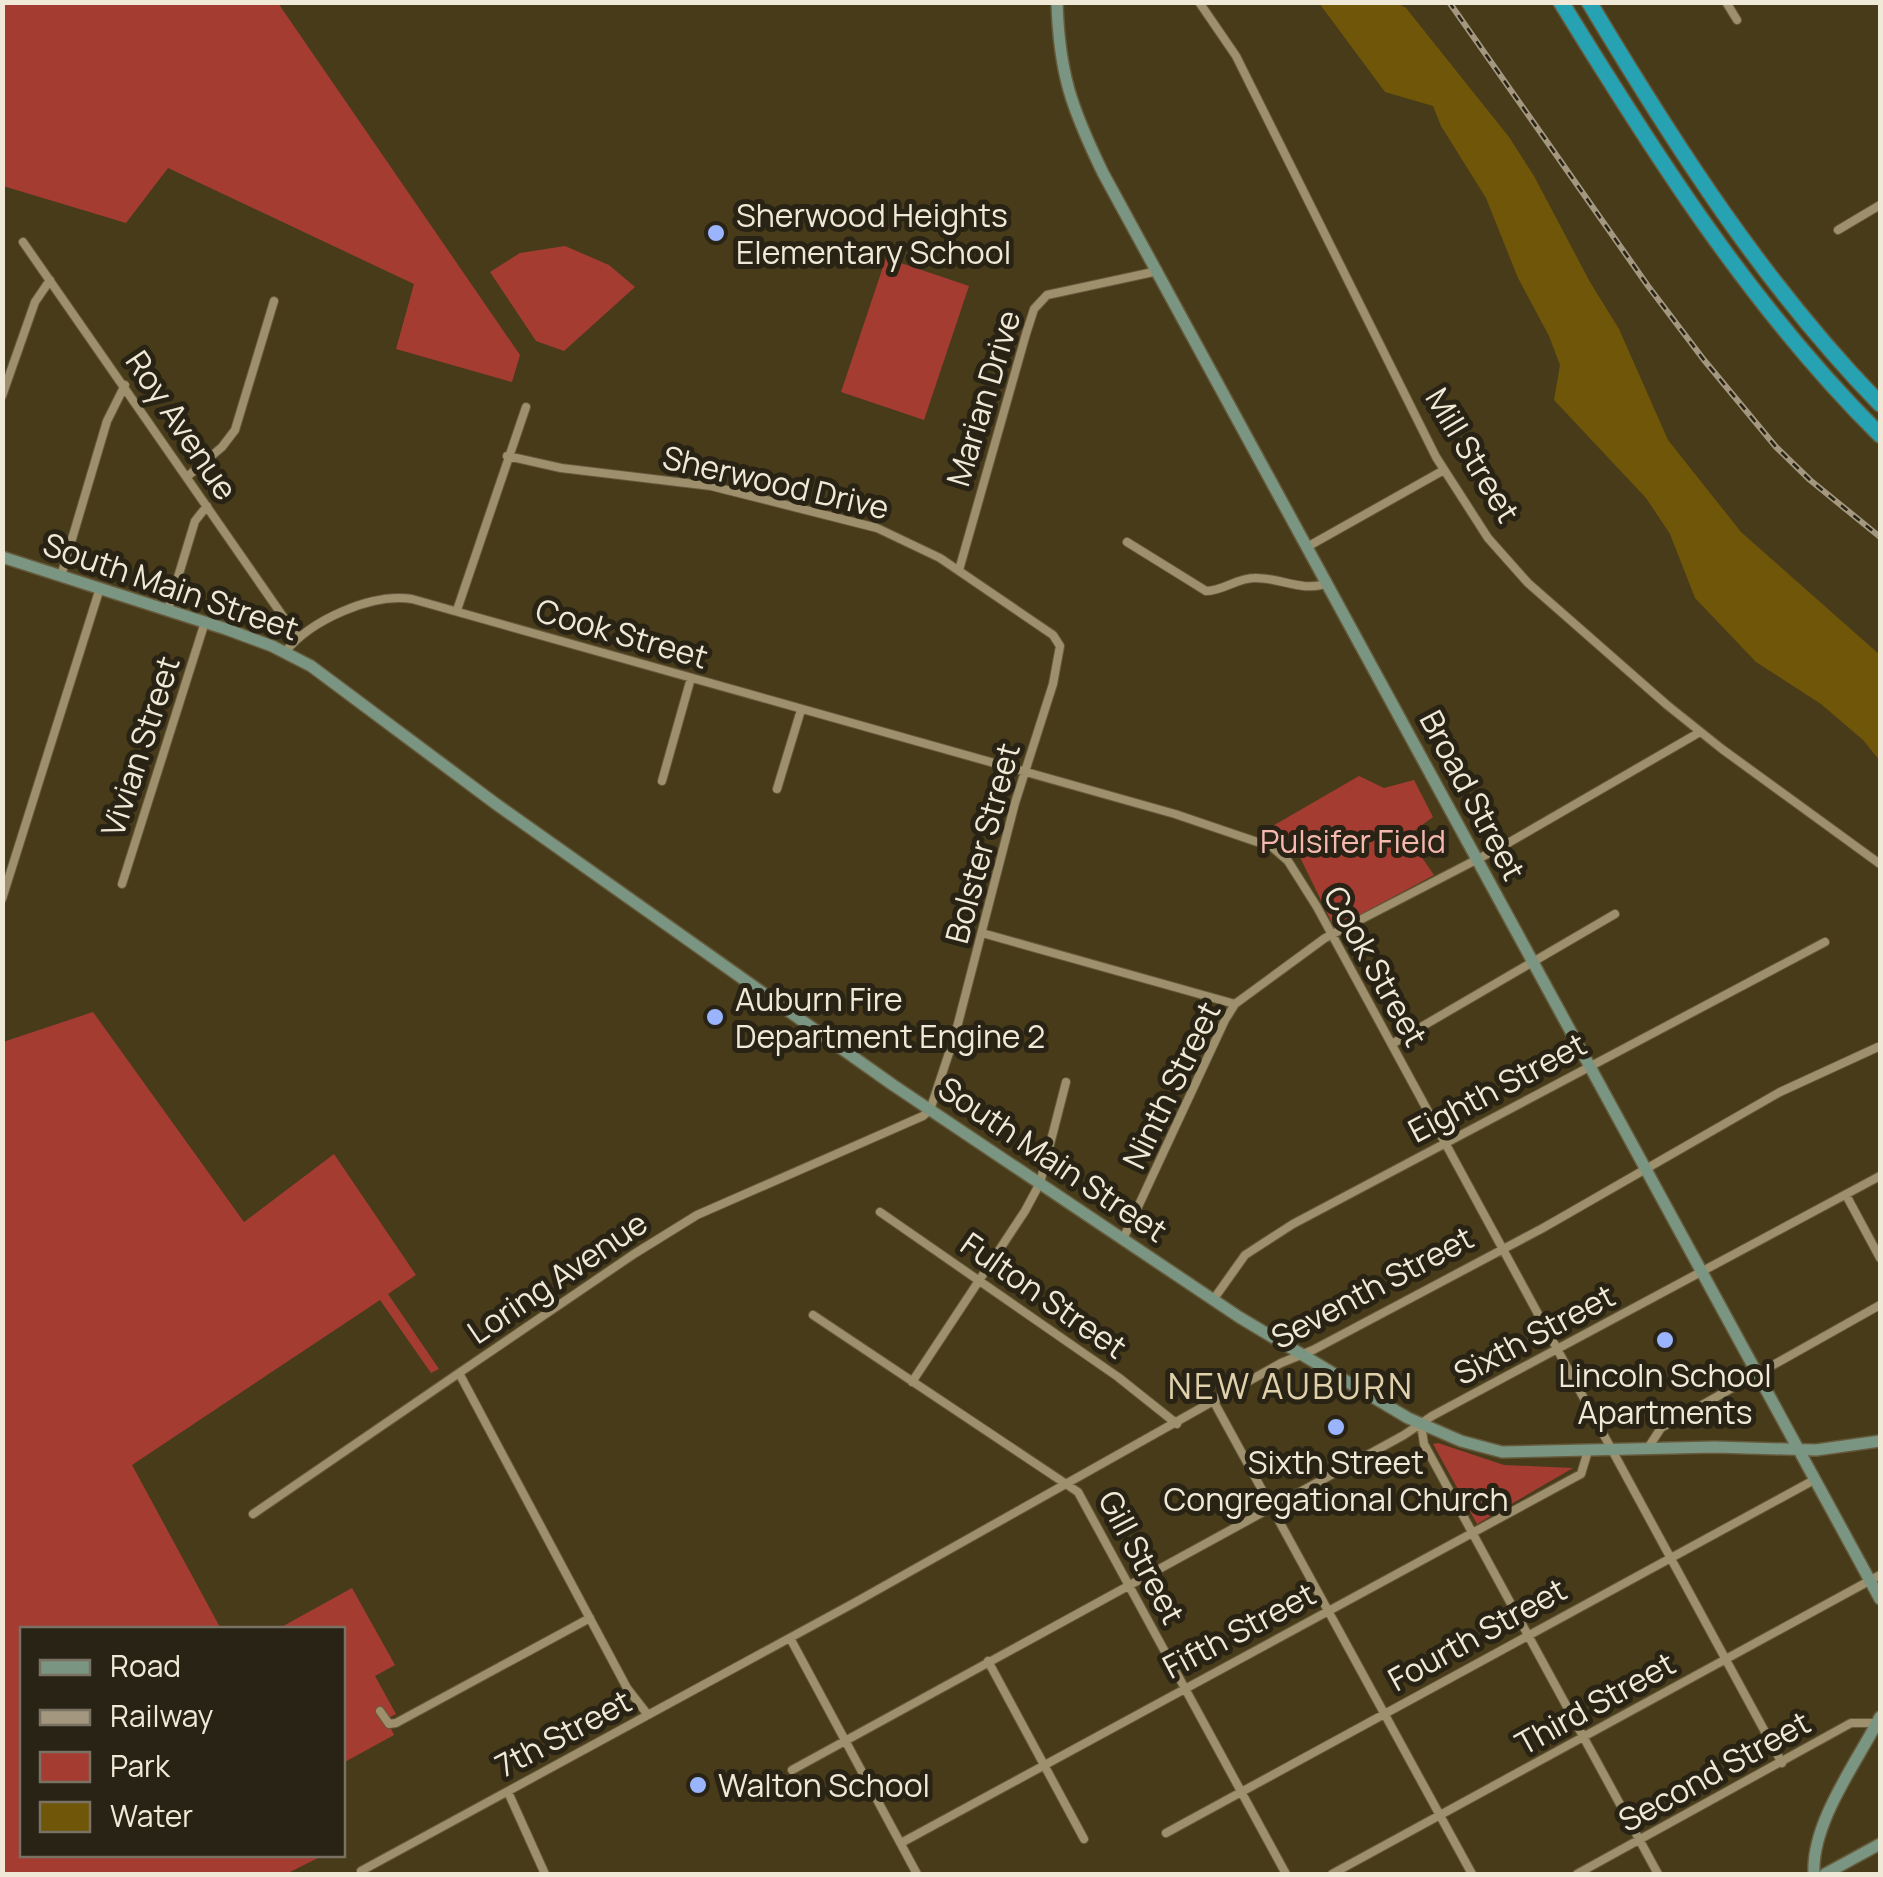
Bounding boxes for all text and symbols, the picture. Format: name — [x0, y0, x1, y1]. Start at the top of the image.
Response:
place label: Sherwood Heights Elementary School — [736, 193, 1011, 274]
marker: Sherwood Heights Elementary School — [705, 222, 727, 244]
street label: Marian Drive — [935, 305, 1031, 491]
street label: Roy Avenue — [116, 342, 248, 508]
street label: Mill Street — [1416, 380, 1530, 530]
street label: Sherwood Drive — [659, 435, 893, 529]
street label: South Main Street — [37, 522, 305, 650]
street label: Cook Street — [531, 587, 713, 679]
street label: Vivian Street — [90, 650, 190, 842]
street label: Broad Street — [1410, 702, 1536, 888]
street label: Bolster Street — [934, 738, 1030, 948]
park label: Pulsifer Field — [1260, 819, 1446, 863]
street label: Cook Street — [1314, 878, 1438, 1054]
place label: Auburn Fire Department Engine 2 — [735, 977, 1045, 1058]
street label: Ninth Street — [1112, 994, 1230, 1176]
marker: Auburn Fire Department Engine 2 — [704, 1006, 726, 1028]
street label: Eighth Street — [1400, 1022, 1594, 1152]
street label: South Main Street — [930, 1066, 1176, 1252]
street label: Loring Avenue — [458, 1201, 656, 1353]
street label: Seventh Street — [1263, 1215, 1481, 1359]
street label: Fulton Street — [952, 1222, 1136, 1368]
street label: Sixth Street — [1446, 1273, 1622, 1395]
marker: Lincoln School Apartments — [1654, 1329, 1676, 1351]
place label: Lincoln School Apartments — [1558, 1353, 1772, 1434]
district label: NEW AUBURN — [1168, 1362, 1414, 1410]
marker: Sixth Street Congregational Church — [1325, 1416, 1347, 1438]
place label: Sixth Street Congregational Church — [1163, 1440, 1509, 1521]
street label: Gill Street — [1088, 1482, 1196, 1632]
street label: Fourth Street — [1380, 1567, 1574, 1701]
street label: Fifth Street — [1155, 1571, 1323, 1689]
legend — [20, 1627, 345, 1857]
street label: Third Street — [1507, 1641, 1683, 1765]
text: Road — [110, 1645, 181, 1686]
street label: 7th Street — [487, 1679, 639, 1787]
text: Railway — [110, 1695, 213, 1736]
street label: Second Street — [1610, 1700, 1818, 1842]
text: Park — [110, 1745, 171, 1786]
place label: Walton School — [718, 1763, 930, 1807]
marker: Walton School — [687, 1774, 709, 1796]
text: Water — [110, 1795, 193, 1836]

